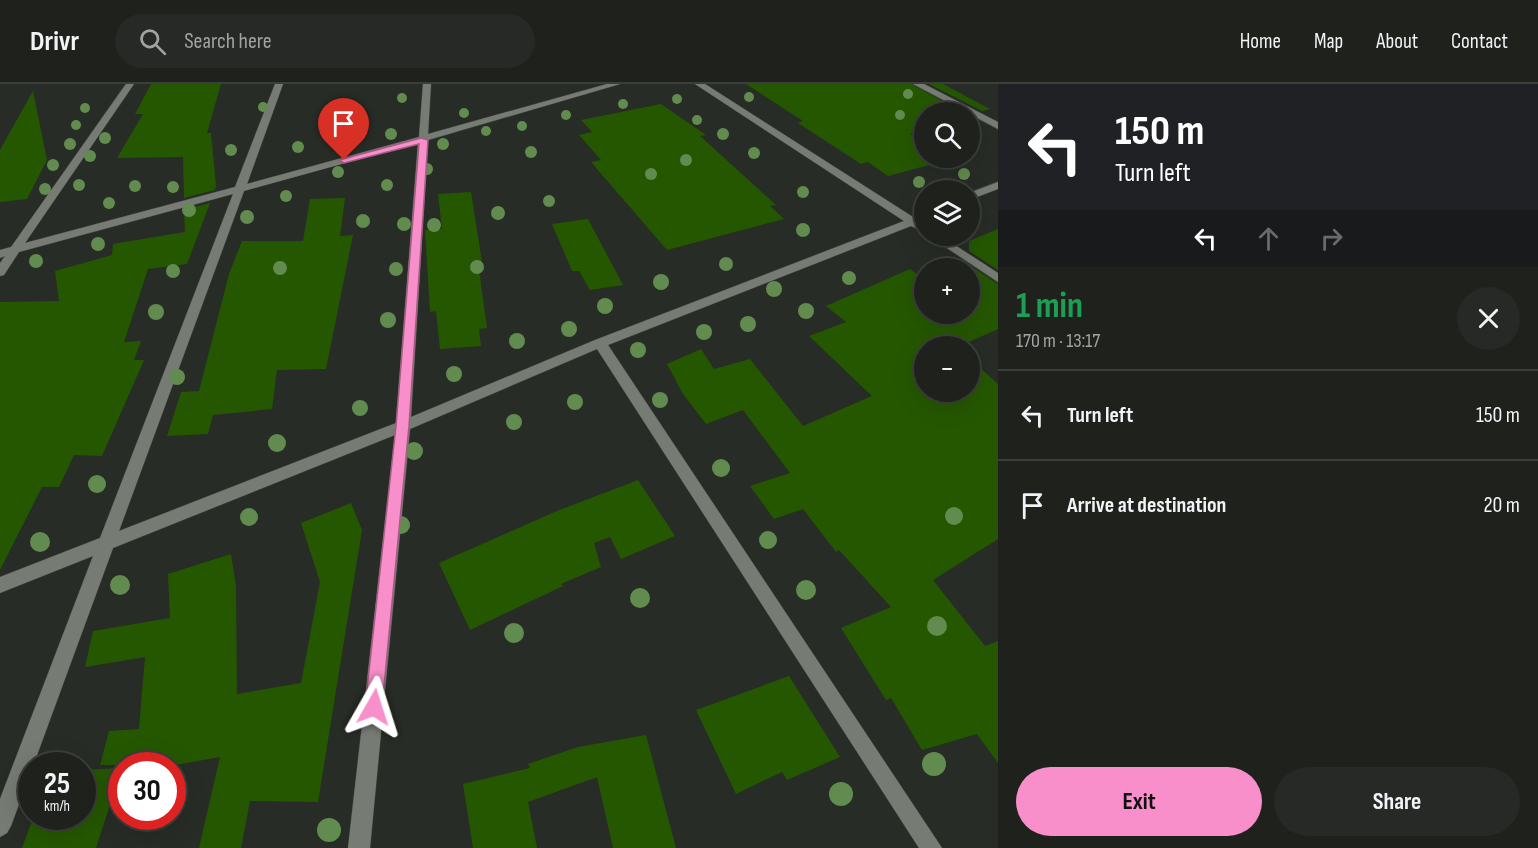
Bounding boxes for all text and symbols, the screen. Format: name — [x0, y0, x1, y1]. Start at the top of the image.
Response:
search box — [115, 14, 535, 68]
text: Drivr — [30, 25, 79, 58]
icon: search — [136, 25, 169, 58]
text: Search here — [184, 28, 272, 55]
text: Home — [1240, 29, 1281, 54]
text: Map — [1314, 29, 1343, 54]
text: About — [1376, 29, 1418, 54]
text: Contact — [1451, 29, 1508, 54]
pin — [318, 98, 369, 160]
map controls — [914, 102, 980, 402]
button: search — [914, 102, 980, 168]
text: 150 m — [1115, 106, 1204, 157]
icon: arrive — [327, 107, 360, 140]
icon: left — [1016, 108, 1094, 186]
text: Turn left — [1115, 157, 1191, 189]
button: layers — [914, 180, 980, 246]
icon: left — [1189, 222, 1222, 255]
icon: ahead — [1252, 222, 1285, 255]
icon: right — [1315, 222, 1348, 255]
button: + — [914, 258, 980, 324]
text: 1 min — [1016, 285, 1083, 328]
button: close — [1457, 287, 1520, 350]
text: 170 m · 13:17 — [1016, 329, 1100, 353]
button: − — [914, 336, 980, 402]
icon: left — [1016, 399, 1049, 432]
text: Turn left — [1067, 402, 1133, 429]
text: 150 m — [1476, 402, 1520, 429]
icon: arrive — [1016, 489, 1049, 522]
text: Arrive at destination — [1067, 492, 1226, 519]
text: 20 m — [1484, 492, 1520, 519]
position arrow — [342, 675, 406, 739]
speed limit sign: 30 — [108, 752, 186, 830]
text: 25 — [44, 766, 70, 802]
button: Exit — [1016, 767, 1262, 836]
button: Share — [1274, 767, 1520, 836]
text: km/h — [44, 797, 70, 816]

